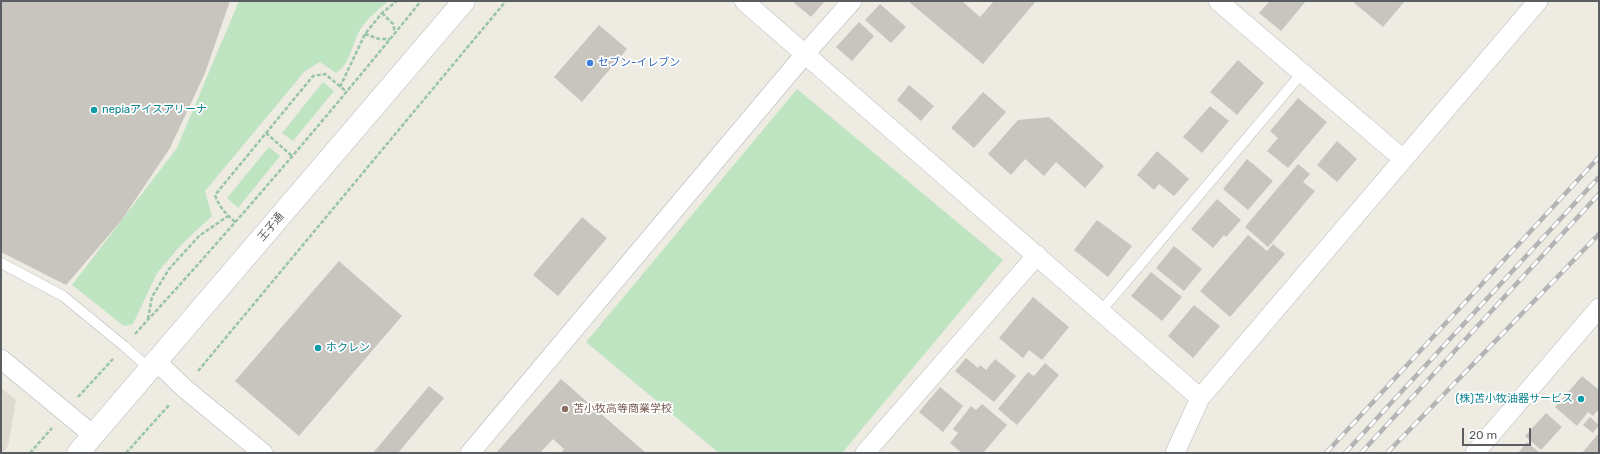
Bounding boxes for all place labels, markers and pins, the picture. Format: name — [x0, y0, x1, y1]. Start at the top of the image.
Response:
place label: セブン-イレブン — [598, 56, 680, 70]
marker: セブン-イレブン — [585, 58, 595, 68]
place label: nepiaアイスアリーナ — [102, 103, 207, 117]
marker: nepiaアイスアリーナ — [89, 105, 99, 115]
place label: ホクレン — [326, 341, 370, 355]
marker: ホクレン — [313, 343, 323, 353]
place label: (株)苫小牧油器サービス — [1456, 392, 1573, 406]
marker: (株)苫小牧油器サービス — [1576, 394, 1586, 404]
place label: 苫小牧高等商業学校 — [573, 402, 672, 416]
marker: 苫小牧高等商業学校 — [560, 404, 570, 414]

